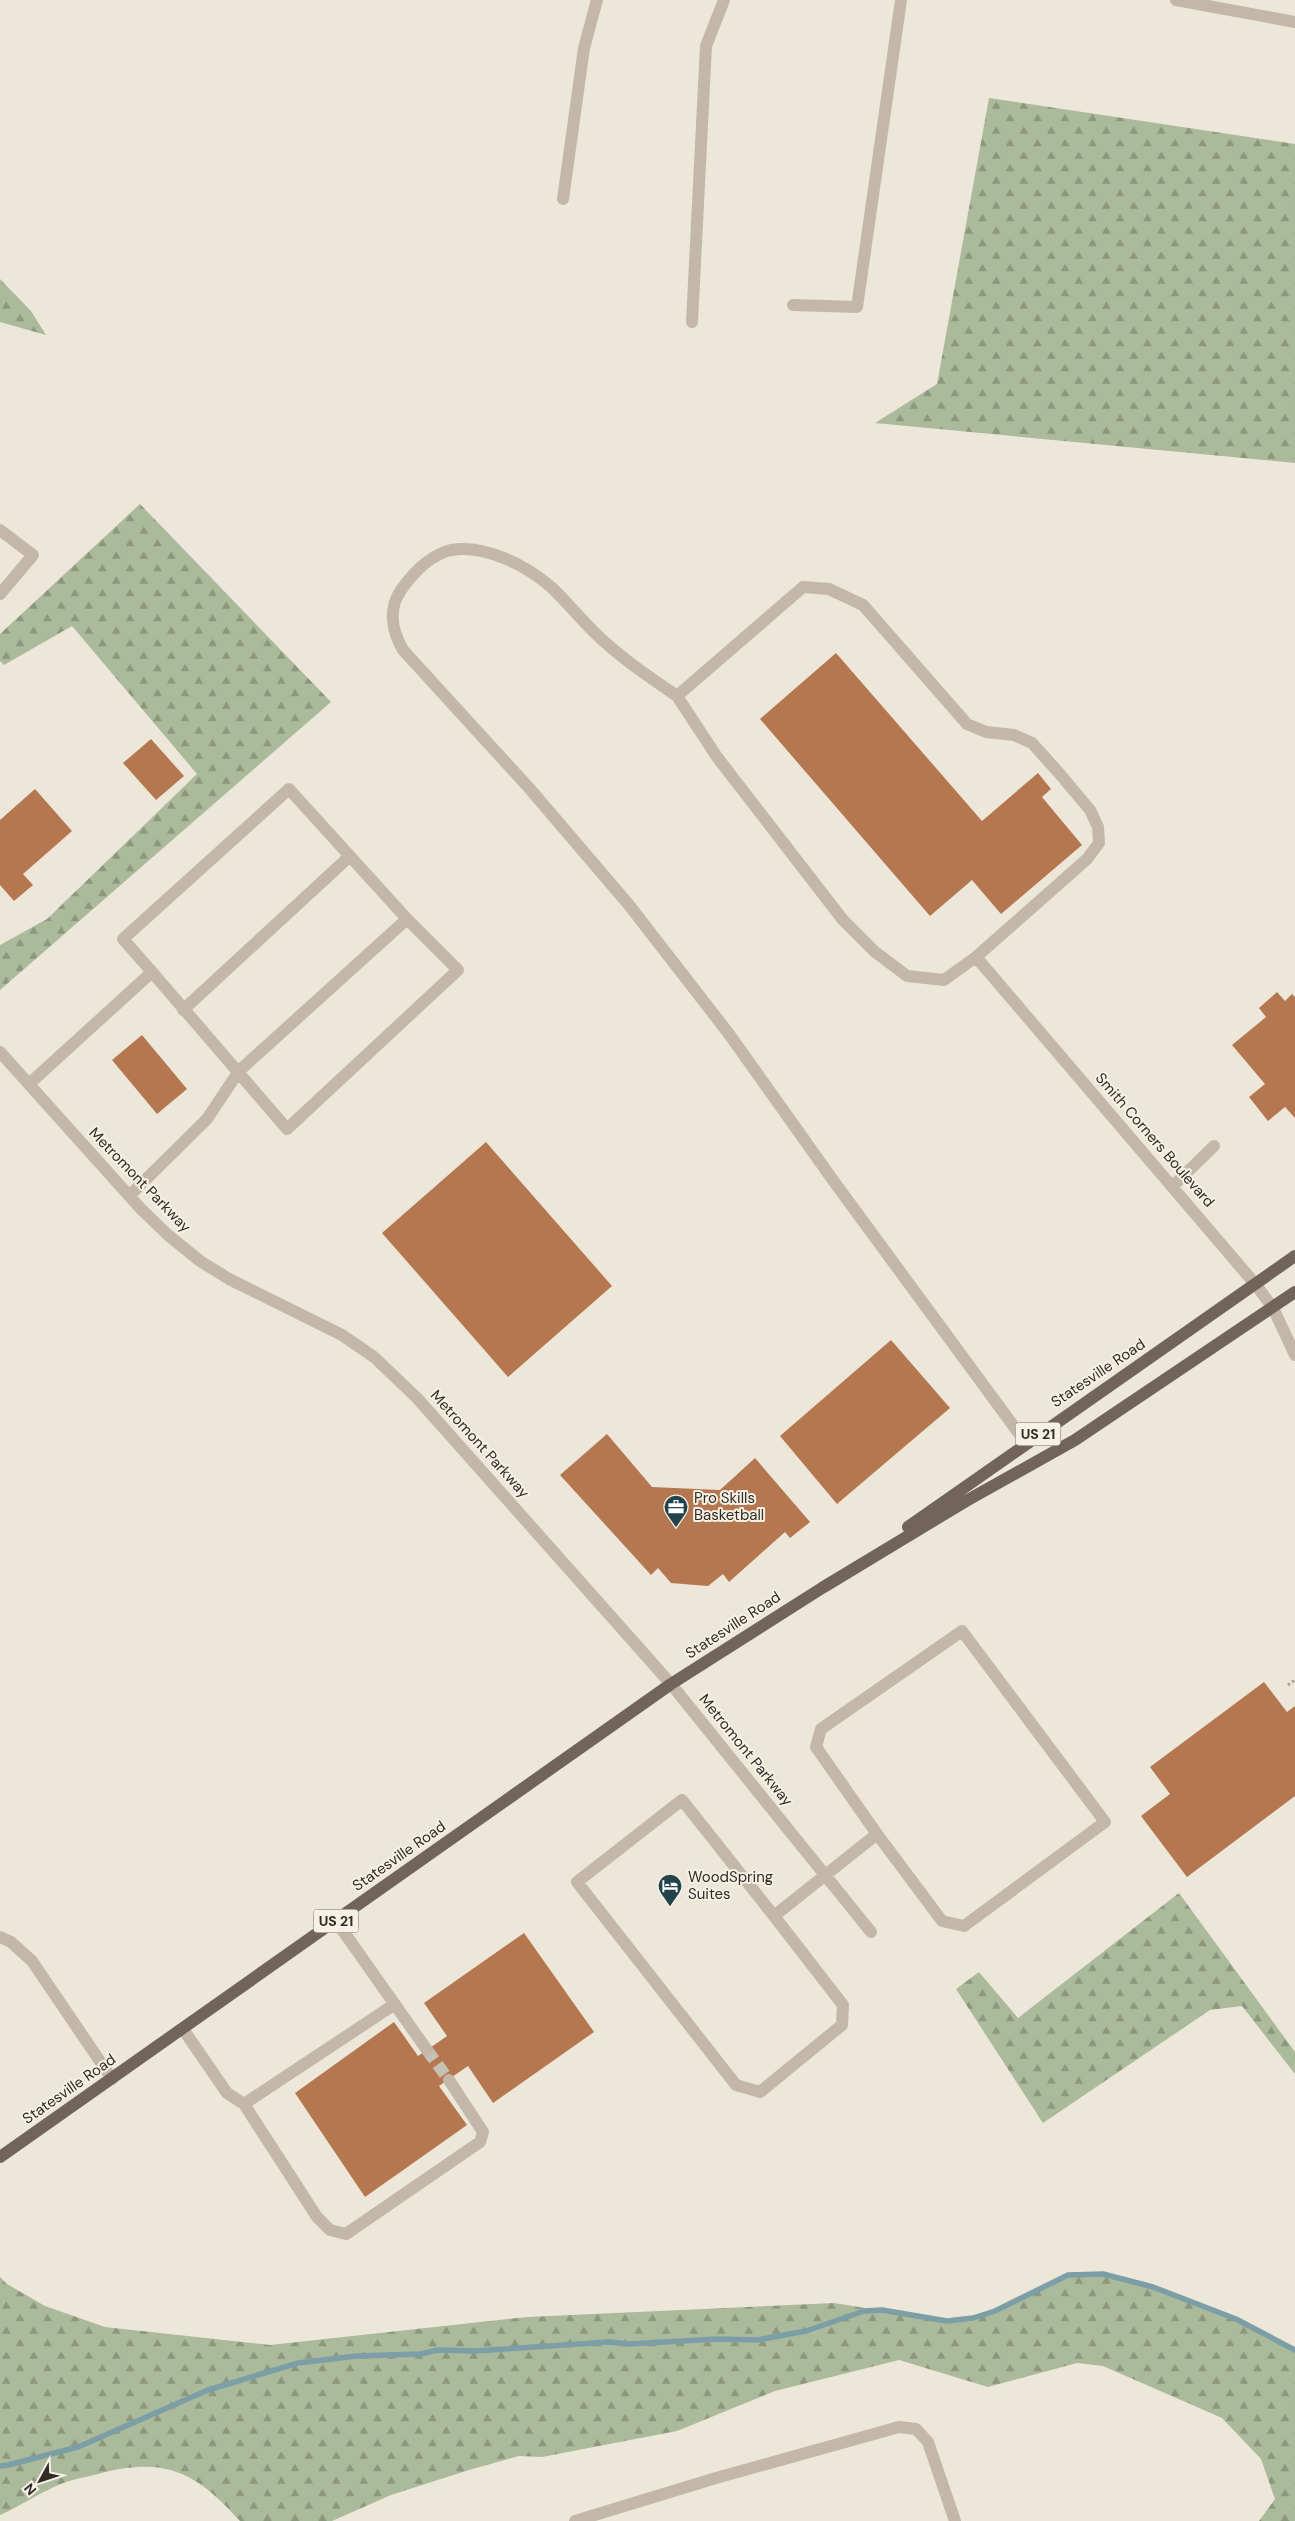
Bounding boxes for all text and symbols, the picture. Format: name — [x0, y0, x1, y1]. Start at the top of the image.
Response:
street label: Smith Corners Boulevard — [1091, 1069, 1219, 1211]
street label: Metromont Parkway — [85, 1123, 196, 1237]
street label: Statesville Road — [1047, 1334, 1149, 1412]
street label: Metromont Parkway — [426, 1386, 534, 1503]
road number: US 21 — [1016, 1422, 1060, 1446]
place label: Pro Skills Basketball — [694, 1488, 764, 1525]
office icon: Pro Skills Basketball — [663, 1494, 689, 1528]
street label: Statesville Road — [682, 1587, 784, 1663]
street label: Metromont Parkway — [695, 1690, 798, 1811]
street label: Statesville Road — [348, 1816, 450, 1896]
place label: WoodSpring Suites — [688, 1867, 773, 1904]
hotel icon: WoodSpring Suites — [657, 1873, 683, 1907]
road number: US 21 — [314, 1910, 358, 1932]
street label: Statesville Road — [18, 2049, 120, 2129]
north arrow — [15, 2456, 65, 2506]
text: N — [20, 2480, 40, 2499]

